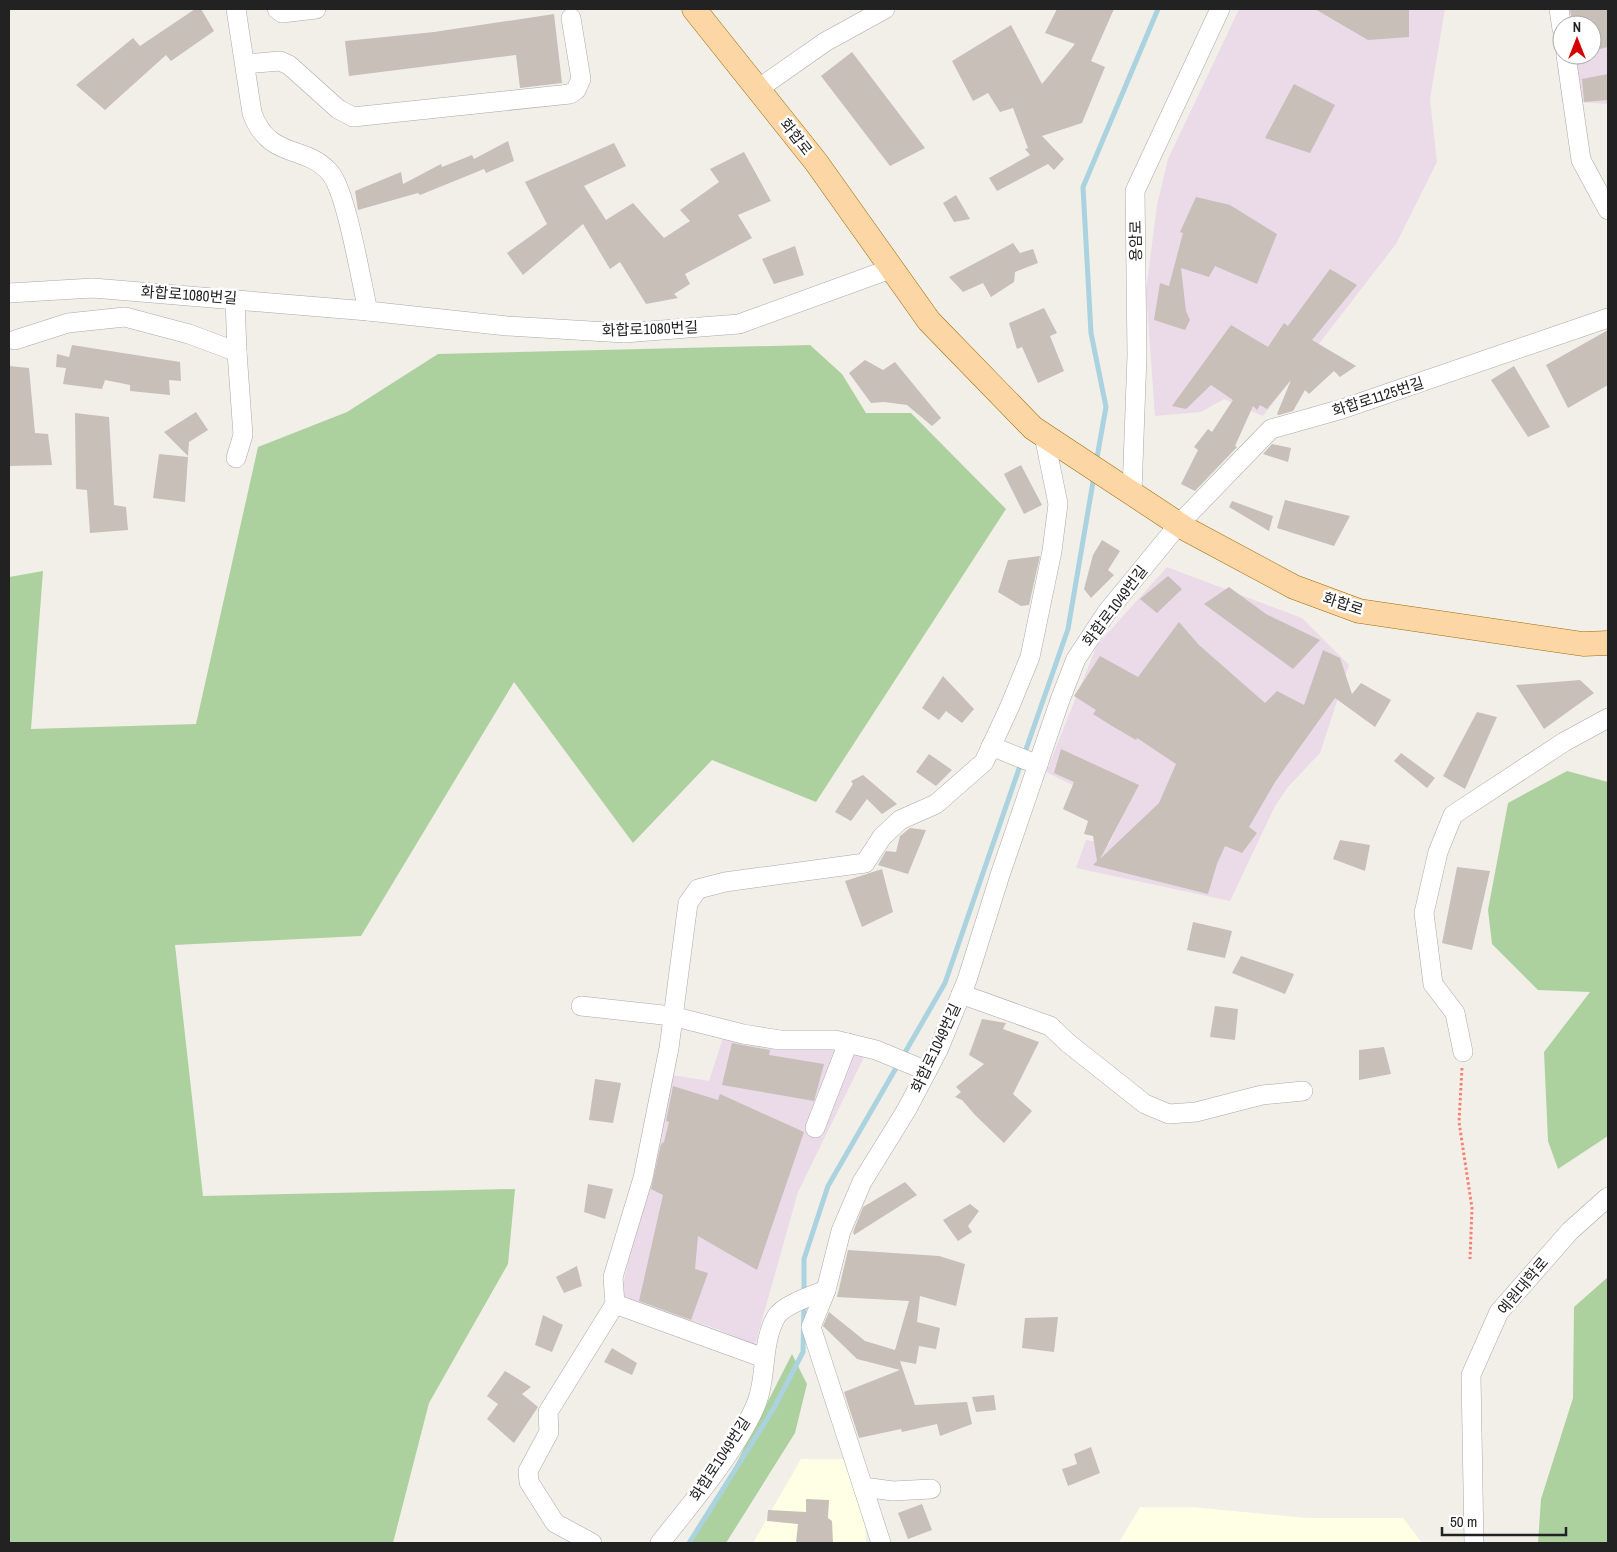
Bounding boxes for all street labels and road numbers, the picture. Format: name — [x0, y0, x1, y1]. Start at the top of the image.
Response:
street label: 화합로 — [775, 114, 817, 159]
street label: 용암로 — [1125, 220, 1146, 262]
street label: 화합로1080번길 — [140, 281, 238, 308]
street label: 화합로1080번길 — [601, 316, 699, 341]
street label: 화합로1125번길 — [1329, 372, 1426, 421]
street label: 화합로1049번길 — [1077, 561, 1152, 651]
street label: 화합로 — [1320, 587, 1366, 620]
street label: 화합로1049번길 — [906, 1000, 965, 1096]
street label: 예원대학로 — [1492, 1252, 1553, 1319]
street label: 화합로1049번길 — [685, 1413, 755, 1505]

